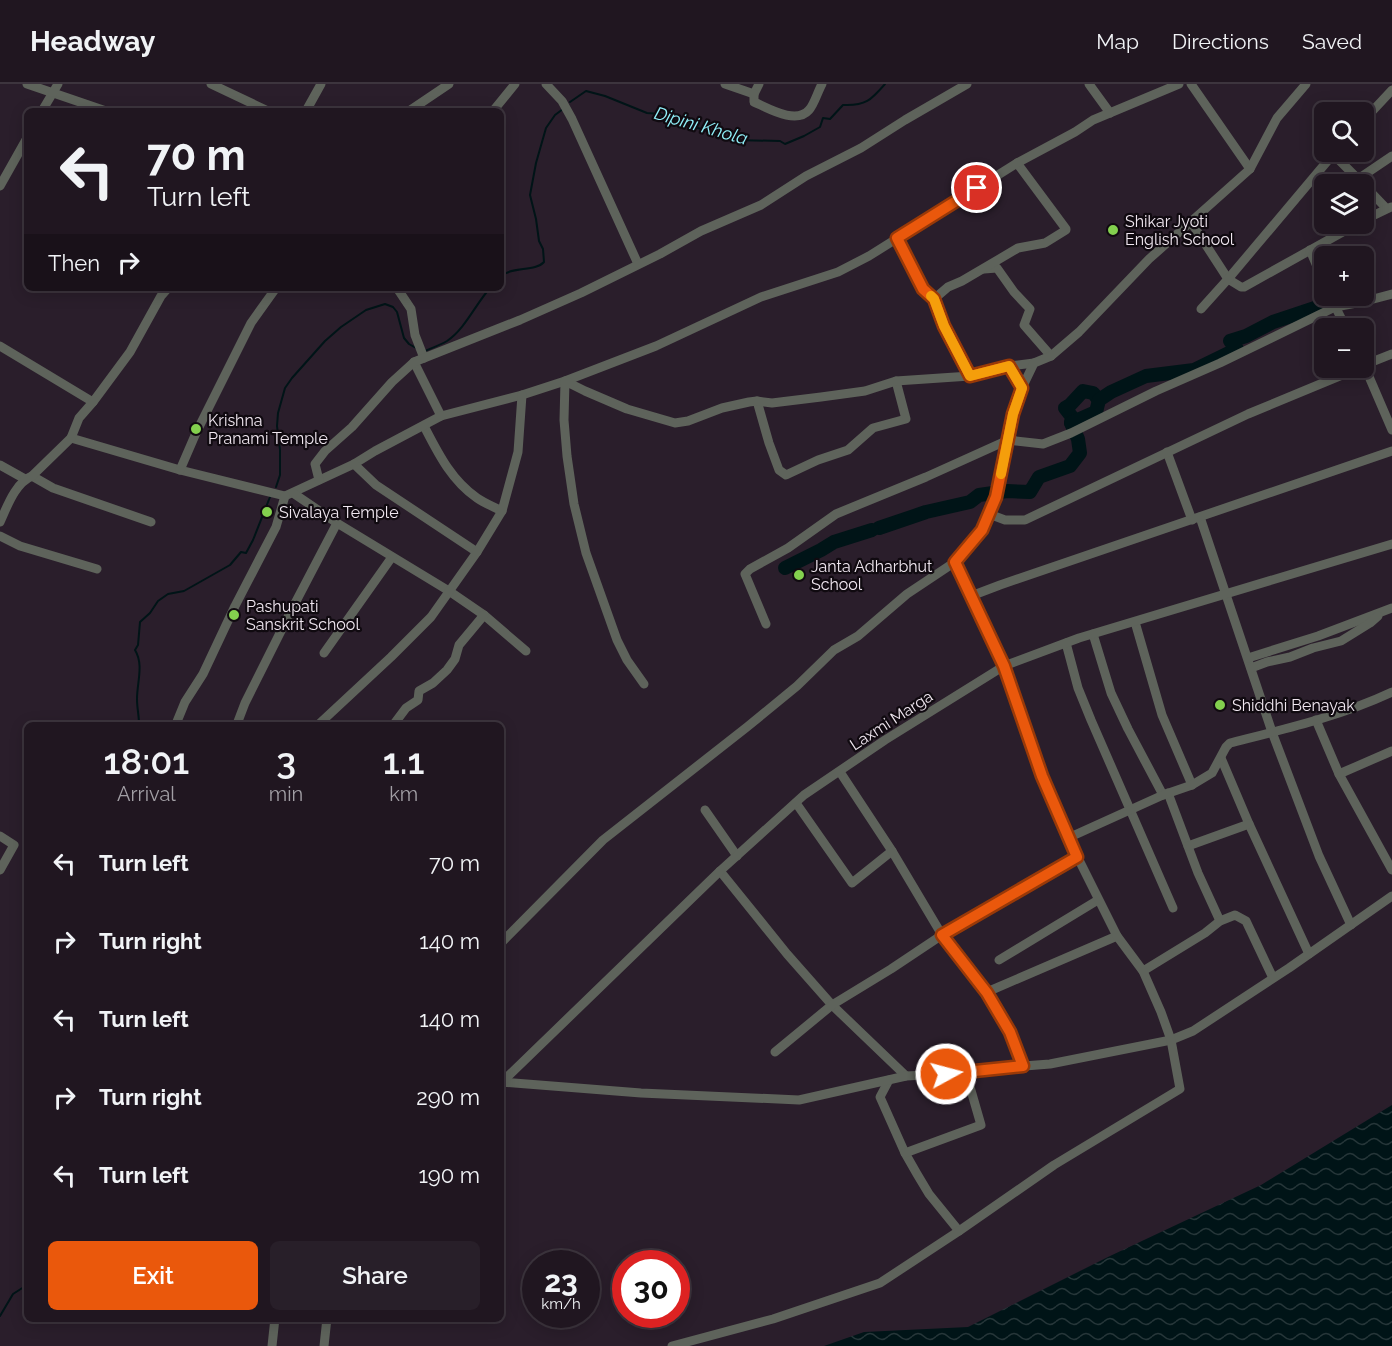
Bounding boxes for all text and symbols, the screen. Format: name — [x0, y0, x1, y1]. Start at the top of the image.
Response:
text: Headway — [30, 25, 155, 58]
text: Map — [1096, 29, 1139, 54]
text: Directions — [1172, 29, 1269, 54]
text: Saved — [1302, 29, 1362, 54]
water label: Dipini Khola — [652, 102, 750, 149]
map controls — [1314, 102, 1374, 378]
button: search — [1314, 102, 1374, 162]
text: 70 m — [147, 131, 246, 180]
icon: left — [48, 132, 126, 210]
pin — [951, 162, 1002, 213]
icon: arrive — [960, 171, 993, 204]
button: layers — [1314, 174, 1374, 234]
text: Turn left — [147, 181, 250, 212]
place label: Shikar Jyoti English School — [1125, 212, 1235, 249]
marker: Shikar Jyoti English School — [1106, 223, 1120, 237]
icon: right — [112, 246, 145, 279]
button: + — [1314, 246, 1374, 306]
text: Then — [48, 250, 100, 276]
button: − — [1314, 318, 1374, 378]
place label: Krishna Pranami Temple — [208, 411, 328, 448]
marker: Krishna Pranami Temple — [189, 422, 203, 436]
place label: Sivalaya Temple — [279, 503, 399, 522]
marker: Sivalaya Temple — [260, 505, 274, 519]
place label: Janta Adharbhut School — [811, 557, 933, 594]
marker: Janta Adharbhut School — [792, 568, 806, 582]
place label: Pashupati Sanskrit School — [246, 597, 360, 634]
marker: Pashupati Sanskrit School — [227, 608, 241, 622]
street label: Laxmi Marga — [846, 687, 936, 754]
place label: Shiddhi Benayak — [1232, 696, 1355, 715]
marker: Shiddhi Benayak — [1213, 698, 1227, 712]
text: 18:01 — [104, 740, 189, 782]
text: 3 — [276, 740, 296, 782]
text: 1.1 — [383, 740, 424, 782]
text: Arrival — [117, 782, 176, 806]
text: min — [269, 782, 303, 806]
text: km — [389, 782, 418, 806]
icon: left — [48, 847, 81, 880]
text: Turn left — [99, 850, 189, 876]
text: 70 m — [429, 850, 480, 876]
icon: right — [48, 925, 81, 958]
text: Turn right — [99, 928, 202, 954]
text: 140 m — [419, 928, 480, 954]
icon: left — [48, 1003, 81, 1036]
text: Turn left — [99, 1006, 189, 1032]
text: 140 m — [419, 1006, 480, 1032]
position arrow — [914, 1042, 978, 1106]
icon: right — [48, 1081, 81, 1114]
text: Turn right — [99, 1084, 202, 1110]
text: 290 m — [416, 1084, 480, 1110]
icon: left — [48, 1159, 81, 1192]
text: Turn left — [99, 1162, 189, 1188]
text: 190 m — [418, 1162, 480, 1188]
button: Exit — [48, 1241, 258, 1310]
button: Share — [270, 1241, 480, 1310]
speed limit sign: 30 — [612, 1250, 690, 1328]
text: 23 — [544, 1264, 578, 1299]
text: km/h — [541, 1295, 581, 1313]

